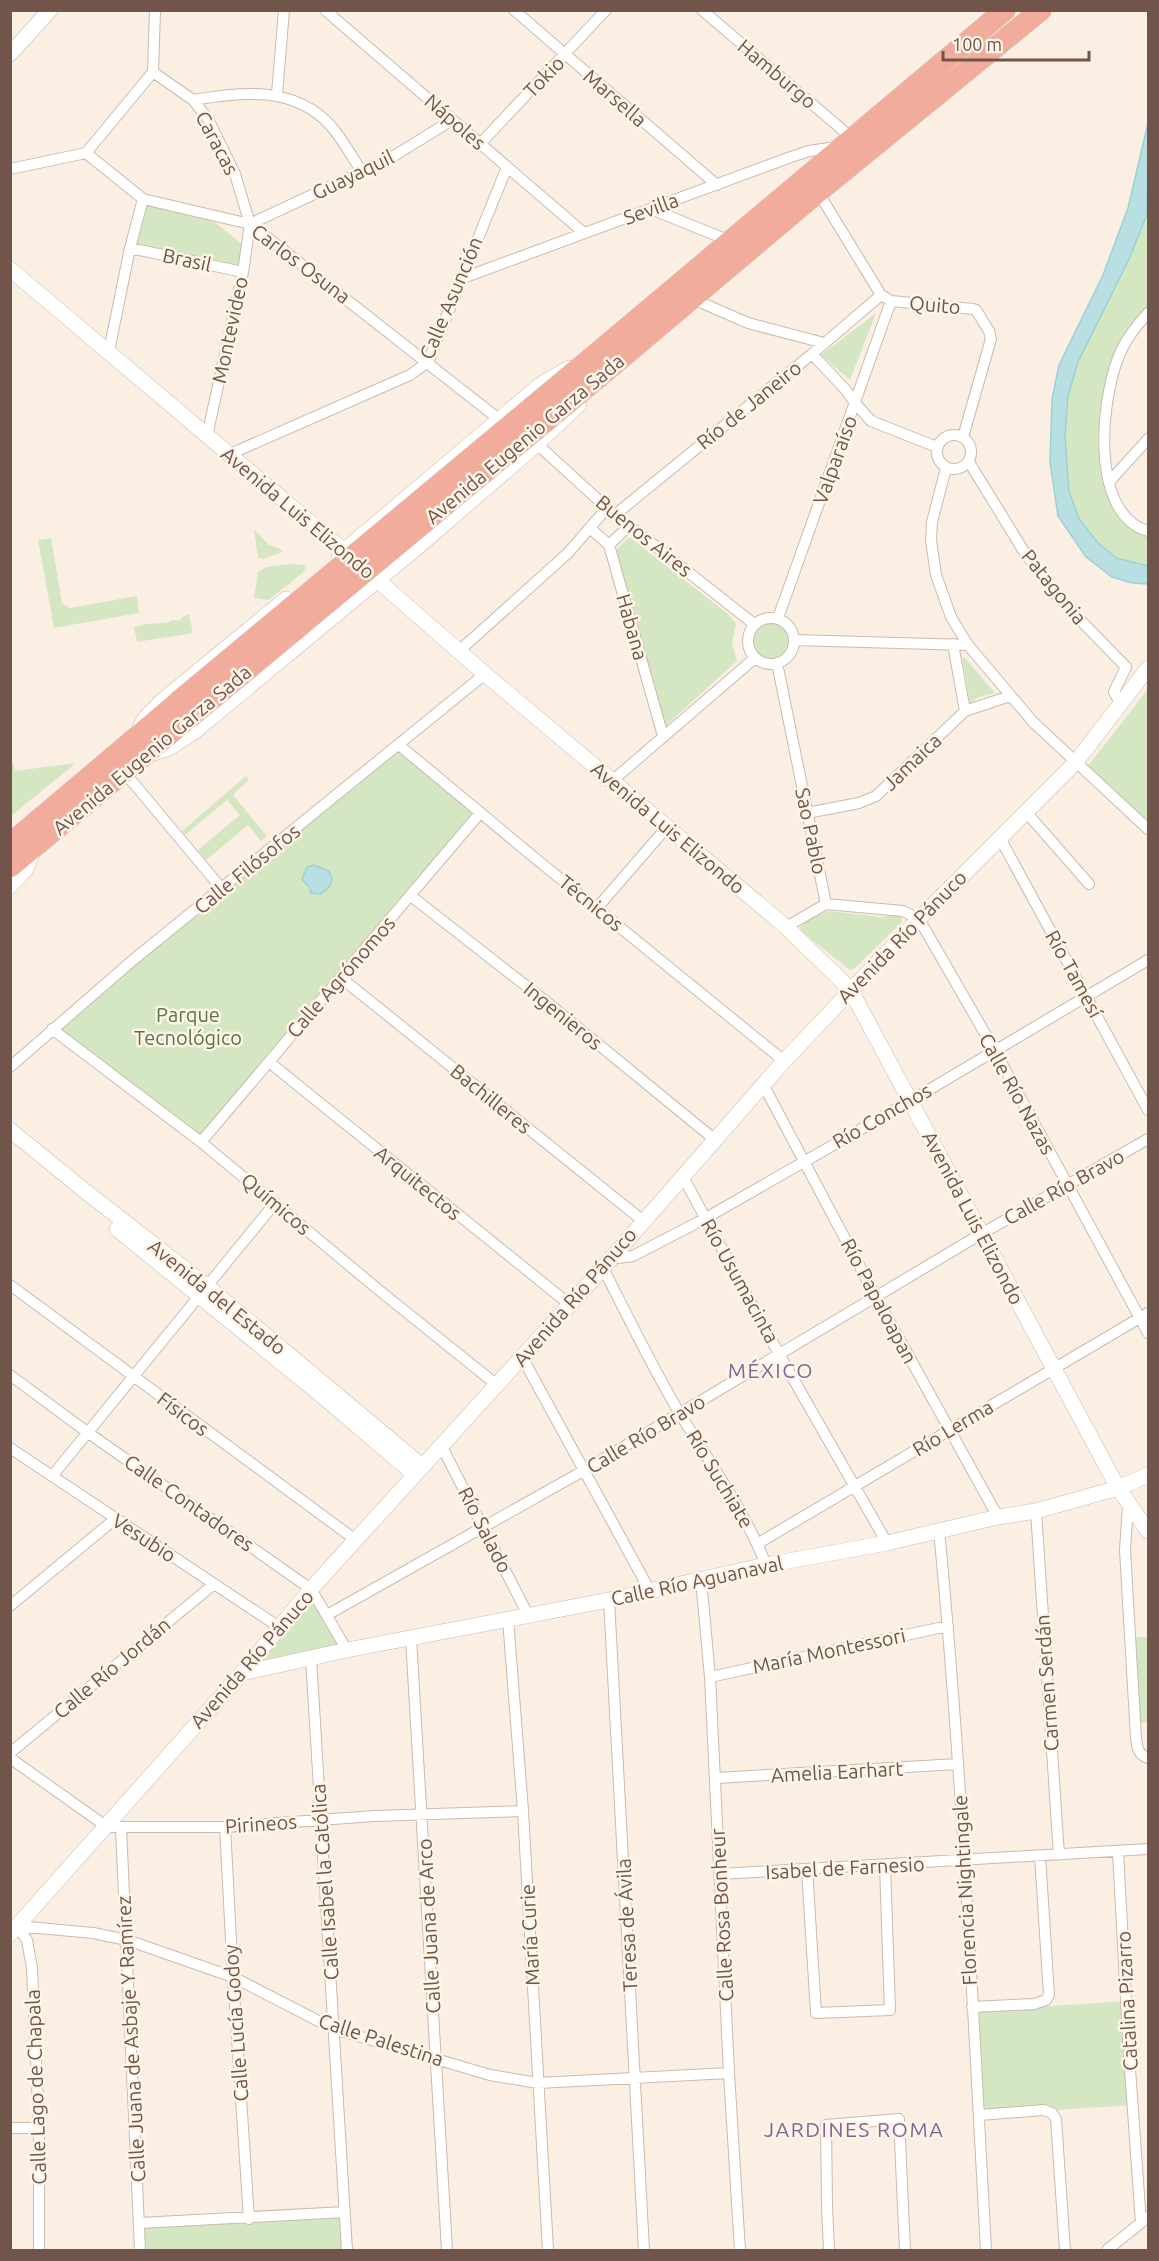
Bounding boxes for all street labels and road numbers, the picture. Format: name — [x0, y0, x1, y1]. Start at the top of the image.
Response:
street label: Hamburgo — [733, 34, 821, 113]
street label: Tokio — [519, 51, 569, 102]
street label: Marsella — [579, 64, 651, 131]
street label: Nápoles — [420, 89, 490, 154]
street label: Caracas — [191, 107, 244, 178]
street label: Guayaquil — [308, 145, 397, 204]
street label: Sevilla — [620, 188, 682, 229]
street label: Carlos Osuna — [247, 219, 355, 308]
street label: Calle Asunción — [414, 233, 487, 362]
street label: Brasil — [161, 243, 214, 276]
street label: Montevideo — [207, 274, 252, 385]
street label: Quito — [908, 291, 962, 318]
street label: Avenida Eugenio Garza Sada — [421, 349, 629, 528]
street label: Río de Janeiro — [692, 356, 806, 454]
street label: Valparaíso — [808, 412, 861, 507]
street label: Avenida Luis Elizondo — [217, 442, 380, 583]
street label: Buenos Aires — [592, 490, 697, 581]
street label: Patagonia — [1017, 545, 1092, 629]
street label: Habana — [612, 591, 653, 663]
street label: Avenida Eugenio Garza Sada — [48, 660, 256, 839]
street label: Jamaica — [878, 728, 946, 795]
street label: Avenida Luis Elizondo — [587, 757, 750, 898]
street label: Sao Pablo — [791, 786, 832, 876]
street label: Calle Filósofos — [189, 819, 304, 918]
street label: Avenida Río Pánuco — [832, 865, 971, 1008]
street label: Técnicos — [554, 870, 628, 936]
street label: Calle Agrónomos — [282, 911, 400, 1042]
street label: Río Tamesí — [1041, 926, 1108, 1022]
street label: Ingenieros — [519, 977, 607, 1054]
street label: Calle Río Nazas — [975, 1029, 1060, 1158]
street label: Bachilleres — [446, 1059, 536, 1138]
street label: Río Conchos — [828, 1078, 935, 1153]
street label: Avenida Luis Elizondo — [918, 1127, 1029, 1308]
street label: Arquitectos — [370, 1141, 466, 1225]
street label: Calle Río Bravo — [999, 1144, 1128, 1229]
street label: Químicos — [237, 1168, 316, 1239]
street label: Río Usumacinta — [697, 1215, 784, 1347]
street label: Avenida Río Pánuco — [508, 1223, 641, 1371]
street label: Avenida del Estado — [144, 1234, 291, 1359]
street label: Río Papaloapan — [837, 1234, 922, 1367]
street label: Físicos — [153, 1387, 214, 1440]
street label: Calle Río Bravo — [582, 1389, 709, 1478]
street label: Río Lerma — [908, 1395, 997, 1461]
street label: Río Suchiate — [682, 1426, 759, 1532]
street label: Calle Contadores — [120, 1449, 258, 1556]
street label: Río Salado — [454, 1483, 517, 1577]
street label: Vesubio — [108, 1508, 180, 1567]
street label: Calle Río Aguanaval — [609, 1551, 785, 1610]
street label: Avenida Río Pánuco — [185, 1585, 318, 1733]
street label: Calle Río Jordán — [49, 1612, 175, 1723]
street label: Carmen Serdán — [1030, 1614, 1063, 1752]
street label: María Montessori — [750, 1623, 907, 1678]
street label: Amelia Earhart — [770, 1757, 904, 1786]
street label: Calle Isabel la Católica — [306, 1783, 343, 1981]
street label: Florencia Nightingale — [948, 1794, 981, 1986]
street label: Pirineos — [224, 1810, 298, 1837]
street label: Calle Rosa Bonheur — [705, 1827, 738, 2002]
street label: Calle Juana de Arco — [412, 1838, 445, 2014]
street label: Isabel de Farnesio — [765, 1852, 925, 1883]
street label: Teresa de Ávila — [612, 1858, 641, 1992]
street label: María Curie — [515, 1884, 544, 1987]
street label: Calle Juana de Asbaje Y Ramírez — [112, 1895, 149, 2183]
street label: Catalina Pizarro — [1111, 1930, 1142, 2072]
street label: Calle Lucía Godoy — [219, 1943, 252, 2102]
street label: Calle Lago de Chapala — [21, 1989, 50, 2185]
street label: Calle Palestina — [316, 2008, 447, 2071]

